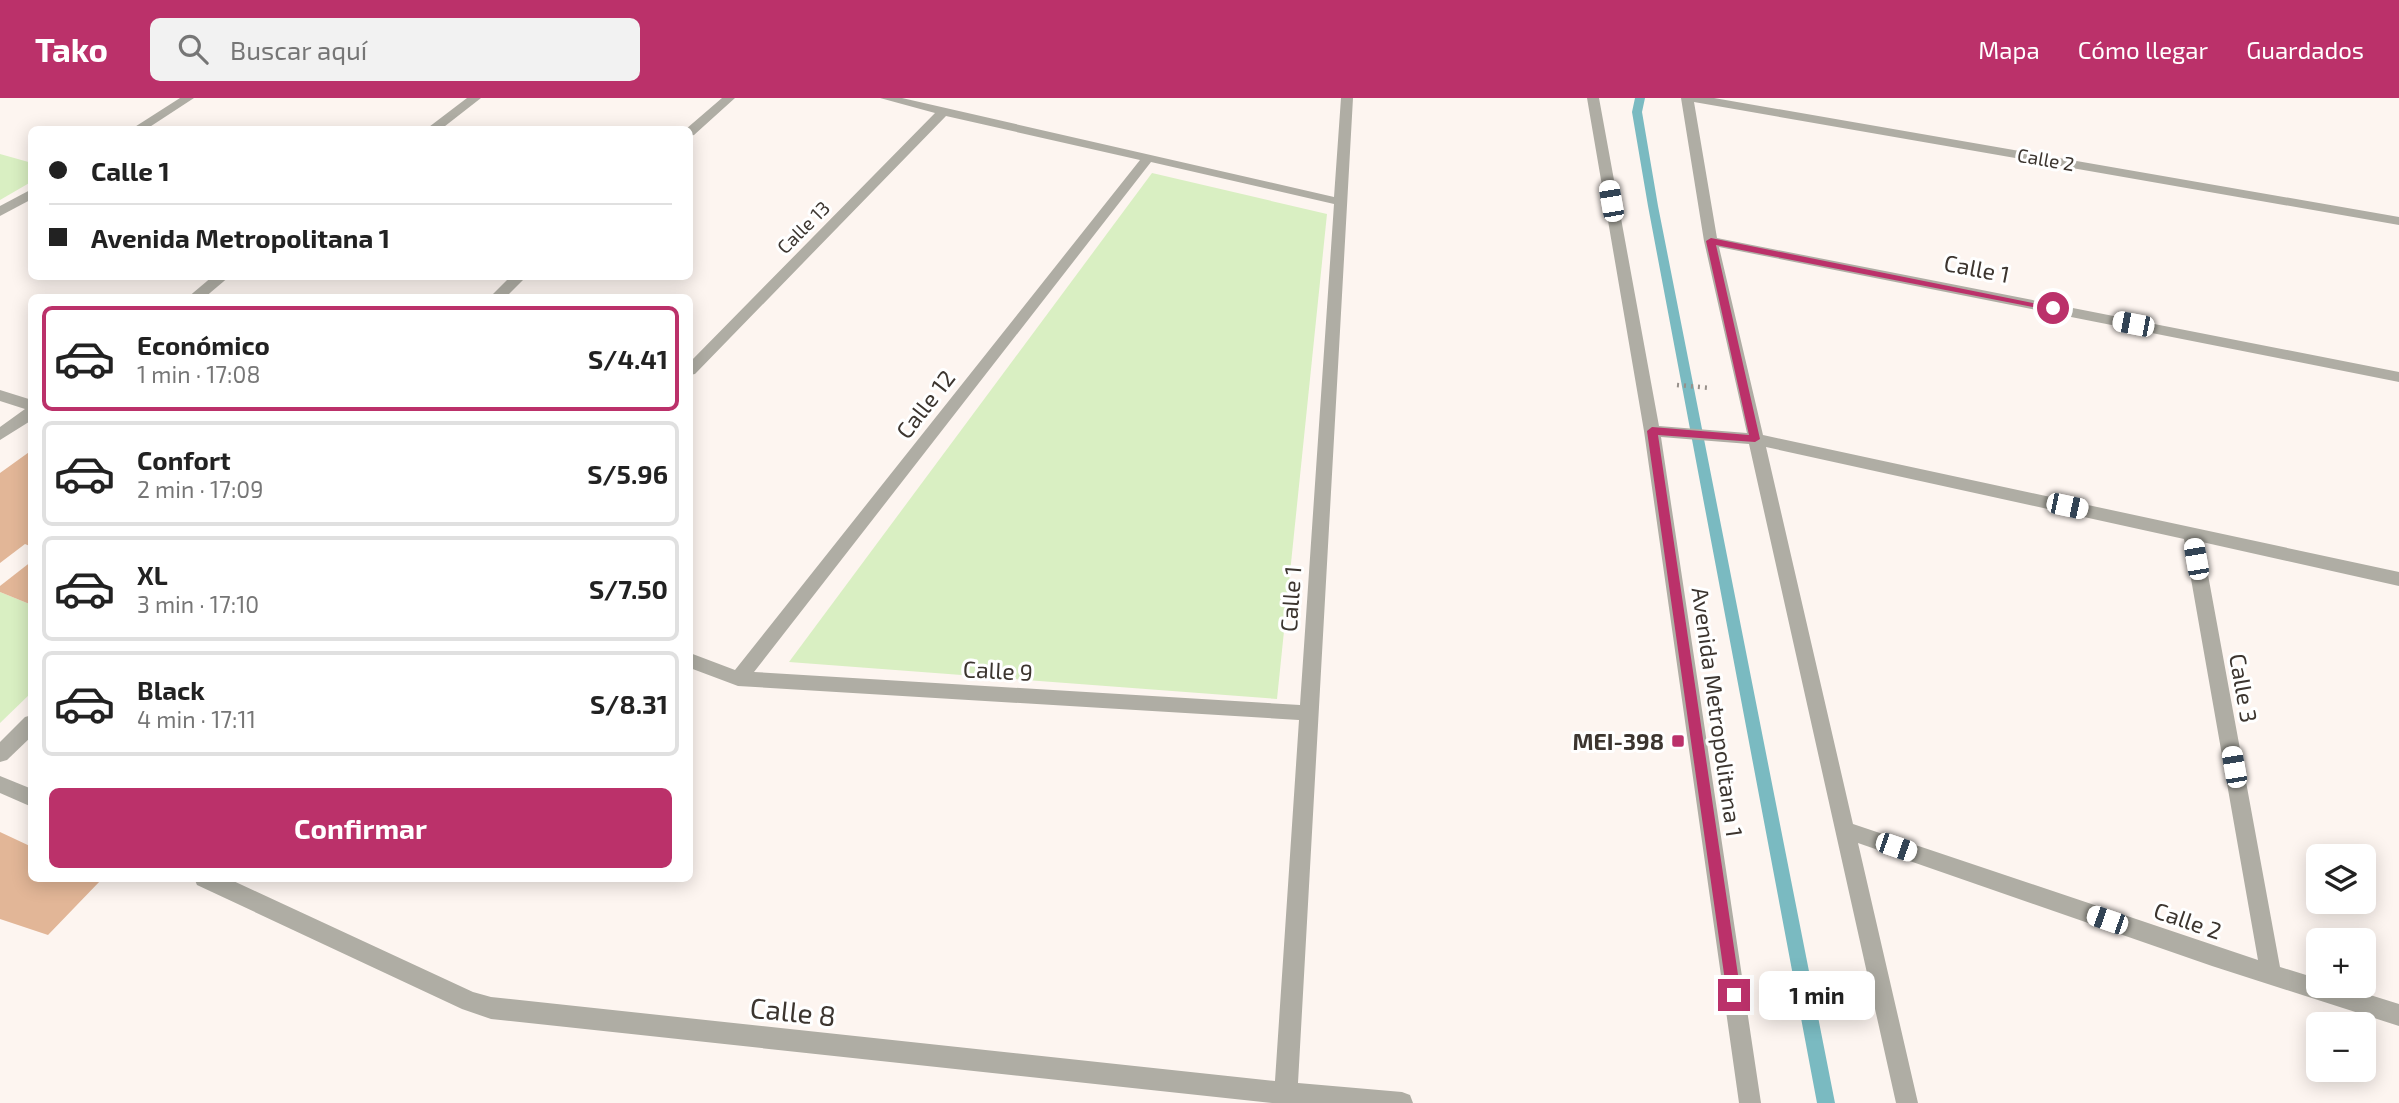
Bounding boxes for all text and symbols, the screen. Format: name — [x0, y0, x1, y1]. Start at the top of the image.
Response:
search box — [150, 18, 640, 81]
text: Tako — [35, 29, 108, 69]
icon: search — [174, 30, 212, 68]
text: Buscar aquí — [230, 34, 367, 65]
text: Mapa — [1978, 35, 2040, 64]
text: Cómo llegar — [2078, 35, 2208, 64]
text: Guardados — [2246, 35, 2364, 64]
street label: Calle 2 — [2016, 143, 2076, 175]
text: Calle 1 — [91, 155, 170, 186]
car — [1598, 178, 1625, 224]
street label: Calle 13 — [772, 196, 834, 258]
text: Avenida Metropolitana 1 — [91, 222, 390, 253]
street label: Calle 1 — [1942, 248, 2012, 288]
route start — [2037, 292, 2069, 324]
car — [2111, 310, 2156, 338]
icon: car — [53, 327, 116, 390]
text: Económico — [137, 329, 270, 360]
text: S/4.41 — [588, 343, 668, 374]
text: 1 min · 17:08 — [137, 360, 260, 388]
street label: Calle 12 — [890, 364, 960, 444]
icon: car — [53, 442, 116, 505]
text: Confort — [137, 444, 231, 475]
text: S/5.96 — [587, 458, 668, 489]
text: 2 min · 17:09 — [137, 475, 263, 503]
car — [2045, 491, 2090, 521]
car — [2183, 536, 2210, 582]
icon: car — [53, 557, 116, 620]
text: XL — [137, 559, 168, 590]
street label: Calle 1 — [1274, 565, 1306, 633]
text: S/7.50 — [589, 573, 668, 604]
street label: Avenida Metropolitana 1 — [1687, 585, 1749, 839]
text: 3 min · 17:10 — [137, 590, 259, 618]
street label: Calle 3 — [2224, 651, 2264, 725]
street label: Calle 9 — [962, 654, 1034, 686]
icon: car — [53, 672, 116, 735]
text: Black — [137, 674, 205, 705]
text: S/8.31 — [590, 688, 668, 719]
text: 4 min · 17:11 — [137, 705, 256, 733]
place label: MEI-398 — [1572, 727, 1664, 755]
marker: MEI-398 — [1670, 733, 1686, 749]
car — [2221, 744, 2248, 790]
button: Confirmar — [49, 788, 672, 868]
car — [1873, 830, 1920, 864]
map controls — [2306, 844, 2376, 1082]
button: layers — [2306, 844, 2376, 914]
street label: Calle 2 — [2150, 895, 2226, 945]
car — [2084, 903, 2131, 937]
button: + — [2306, 928, 2376, 998]
callout: 1 min — [1758, 970, 1874, 1020]
route end — [1718, 979, 1750, 1011]
text: 1 min — [1789, 981, 1845, 1009]
street label: Calle 8 — [748, 990, 838, 1032]
button: − — [2306, 1012, 2376, 1082]

